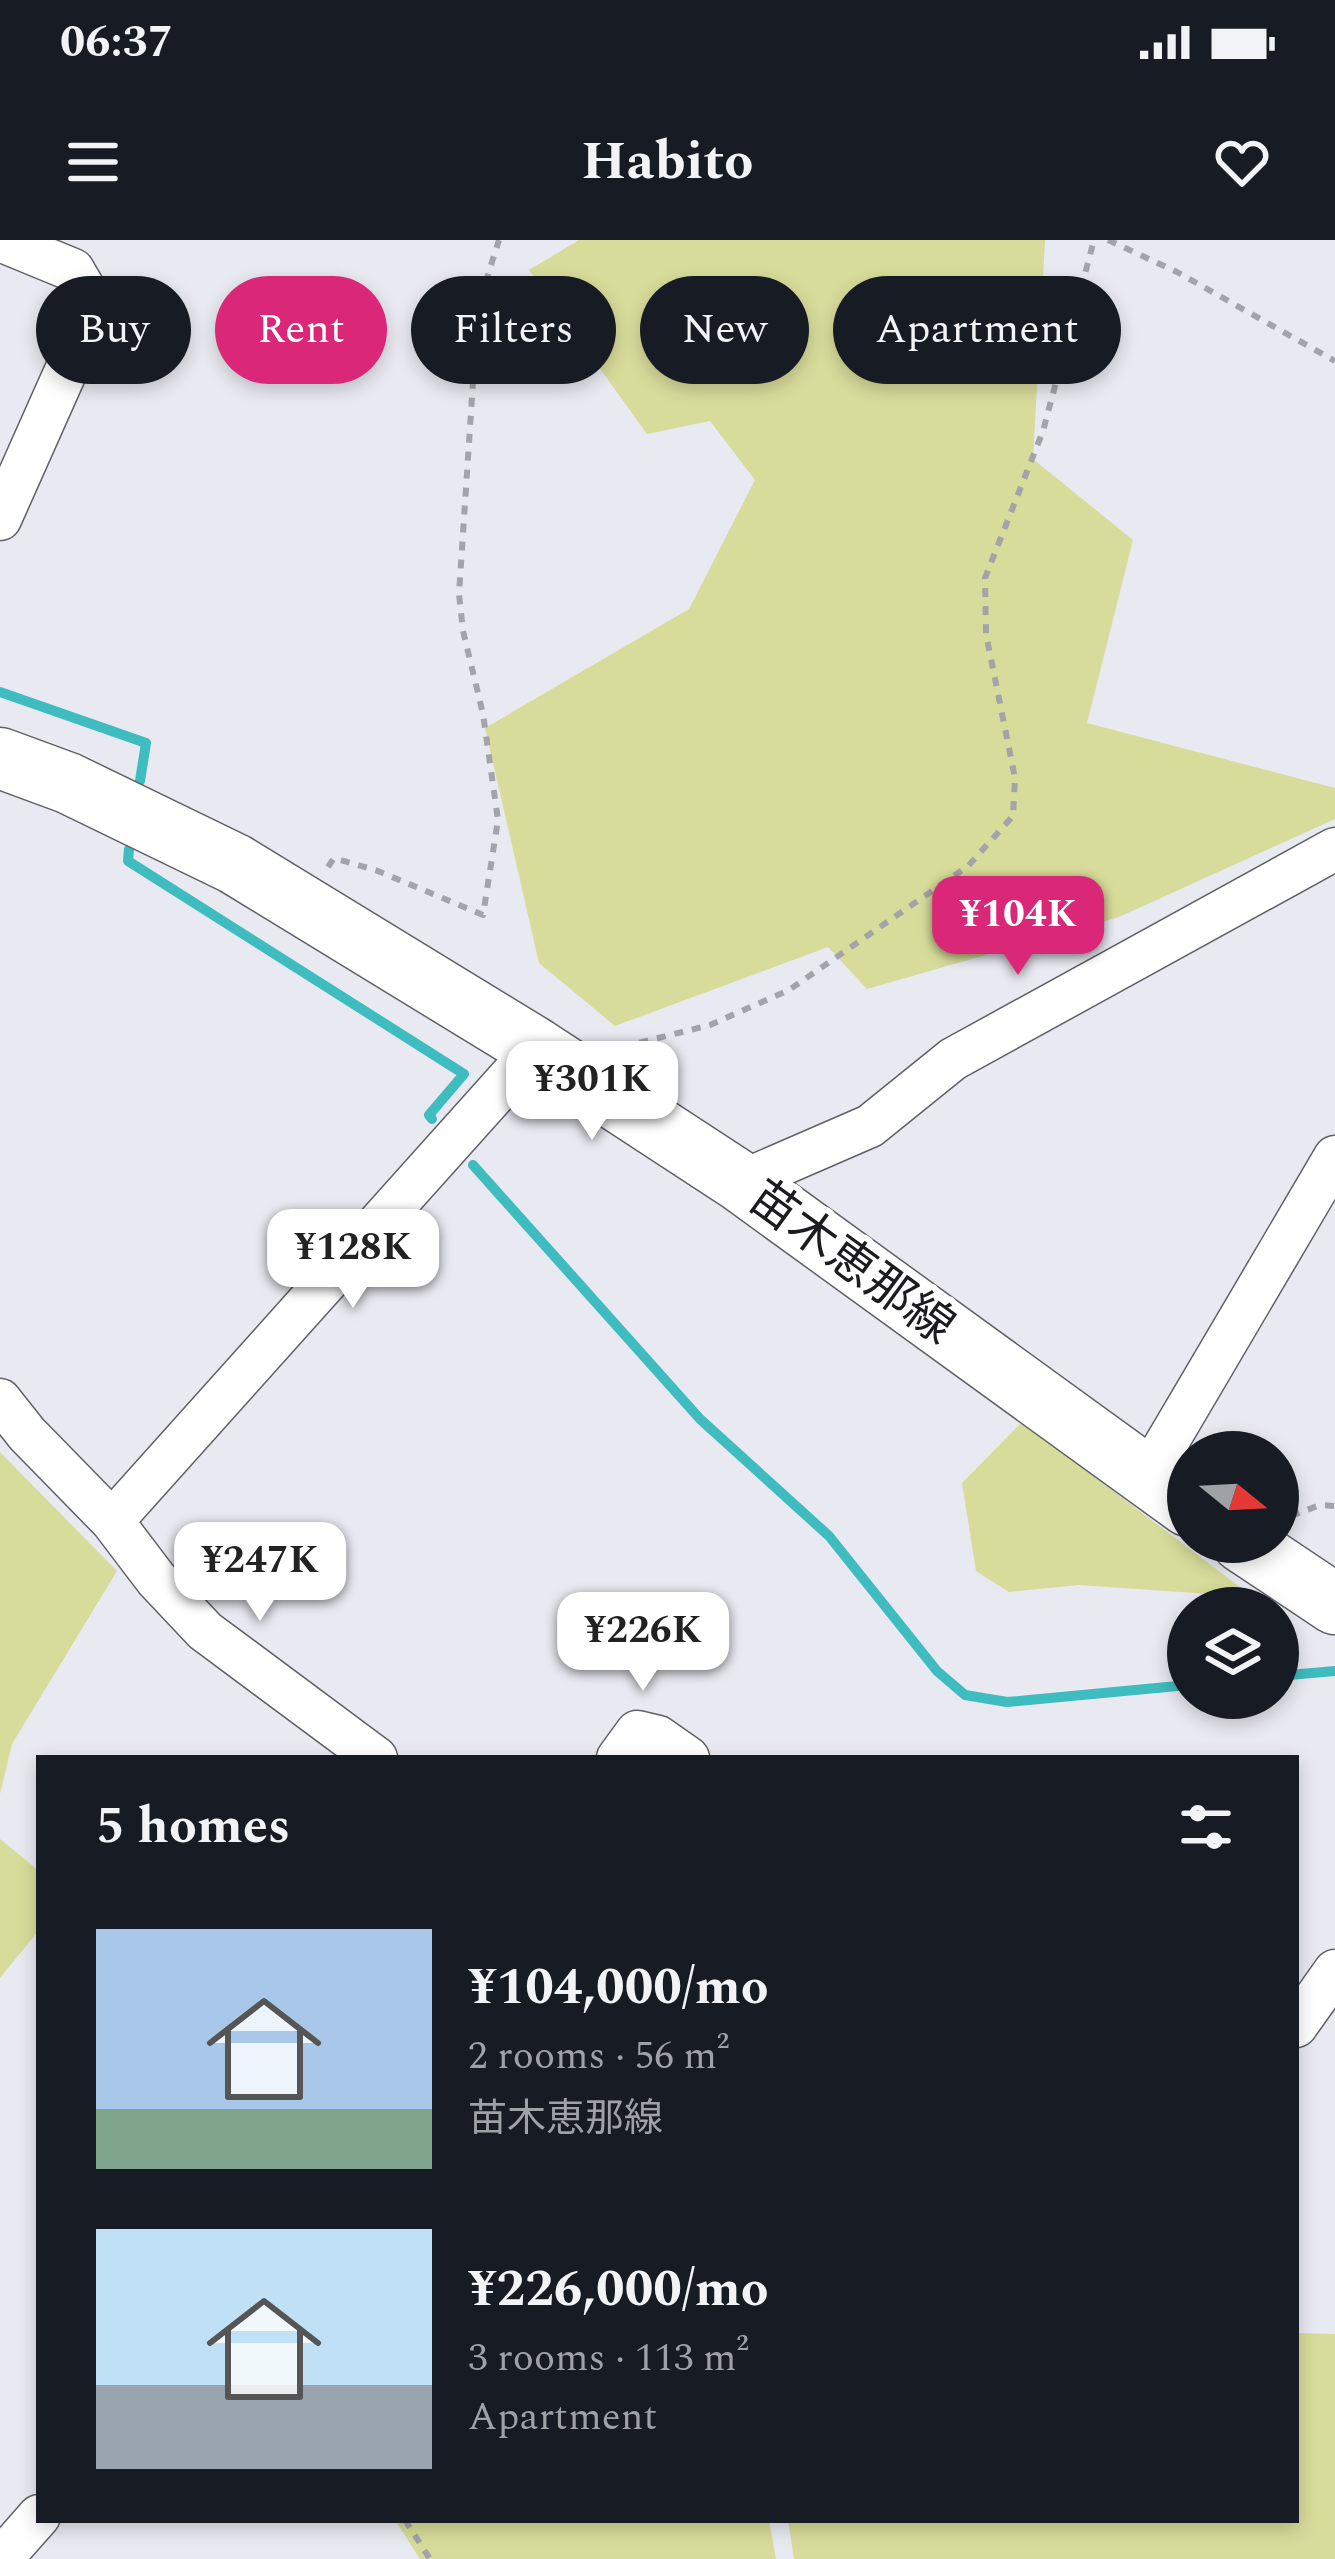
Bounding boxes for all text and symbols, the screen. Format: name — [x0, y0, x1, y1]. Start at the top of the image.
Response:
text: 06:37 — [60, 8, 173, 77]
text: Habito — [581, 121, 754, 203]
icon: menu — [60, 129, 126, 195]
icon: heart — [1209, 129, 1275, 195]
chip: Buy — [36, 276, 191, 384]
chip: Rent — [215, 276, 387, 384]
chip: Filters — [411, 276, 616, 384]
chip: New — [640, 276, 809, 384]
chip: Apartment — [833, 276, 1121, 384]
pin: ¥104K — [934, 876, 1102, 978]
text: ¥104K — [959, 885, 1077, 944]
pin: ¥301K — [508, 1041, 676, 1143]
text: ¥301K — [533, 1050, 651, 1109]
street label: 苗木恵那線 — [732, 1163, 970, 1363]
pin: ¥128K — [269, 1209, 437, 1311]
text: ¥128K — [294, 1218, 412, 1277]
north arrow — [1167, 1431, 1299, 1563]
map controls — [1167, 1431, 1299, 1719]
pin: ¥247K — [176, 1522, 344, 1624]
text: ¥247K — [201, 1531, 319, 1590]
button: layers — [1167, 1587, 1299, 1719]
pin: ¥226K — [559, 1592, 727, 1694]
text: ¥226K — [584, 1601, 702, 1660]
text: 5 homes — [96, 1788, 290, 1866]
icon: filters — [1173, 1794, 1239, 1860]
text: ¥104,000/mo — [468, 1949, 769, 2027]
icon: home — [192, 1977, 336, 2121]
text: 2 rooms · 56 m² — [468, 2027, 729, 2086]
text: 苗木恵那線 — [468, 2090, 663, 2149]
text: ¥226,000/mo — [468, 2251, 769, 2329]
icon: home — [192, 2277, 336, 2421]
text: 3 rooms · 113 m² — [468, 2329, 749, 2388]
text: Apartment — [468, 2388, 657, 2447]

